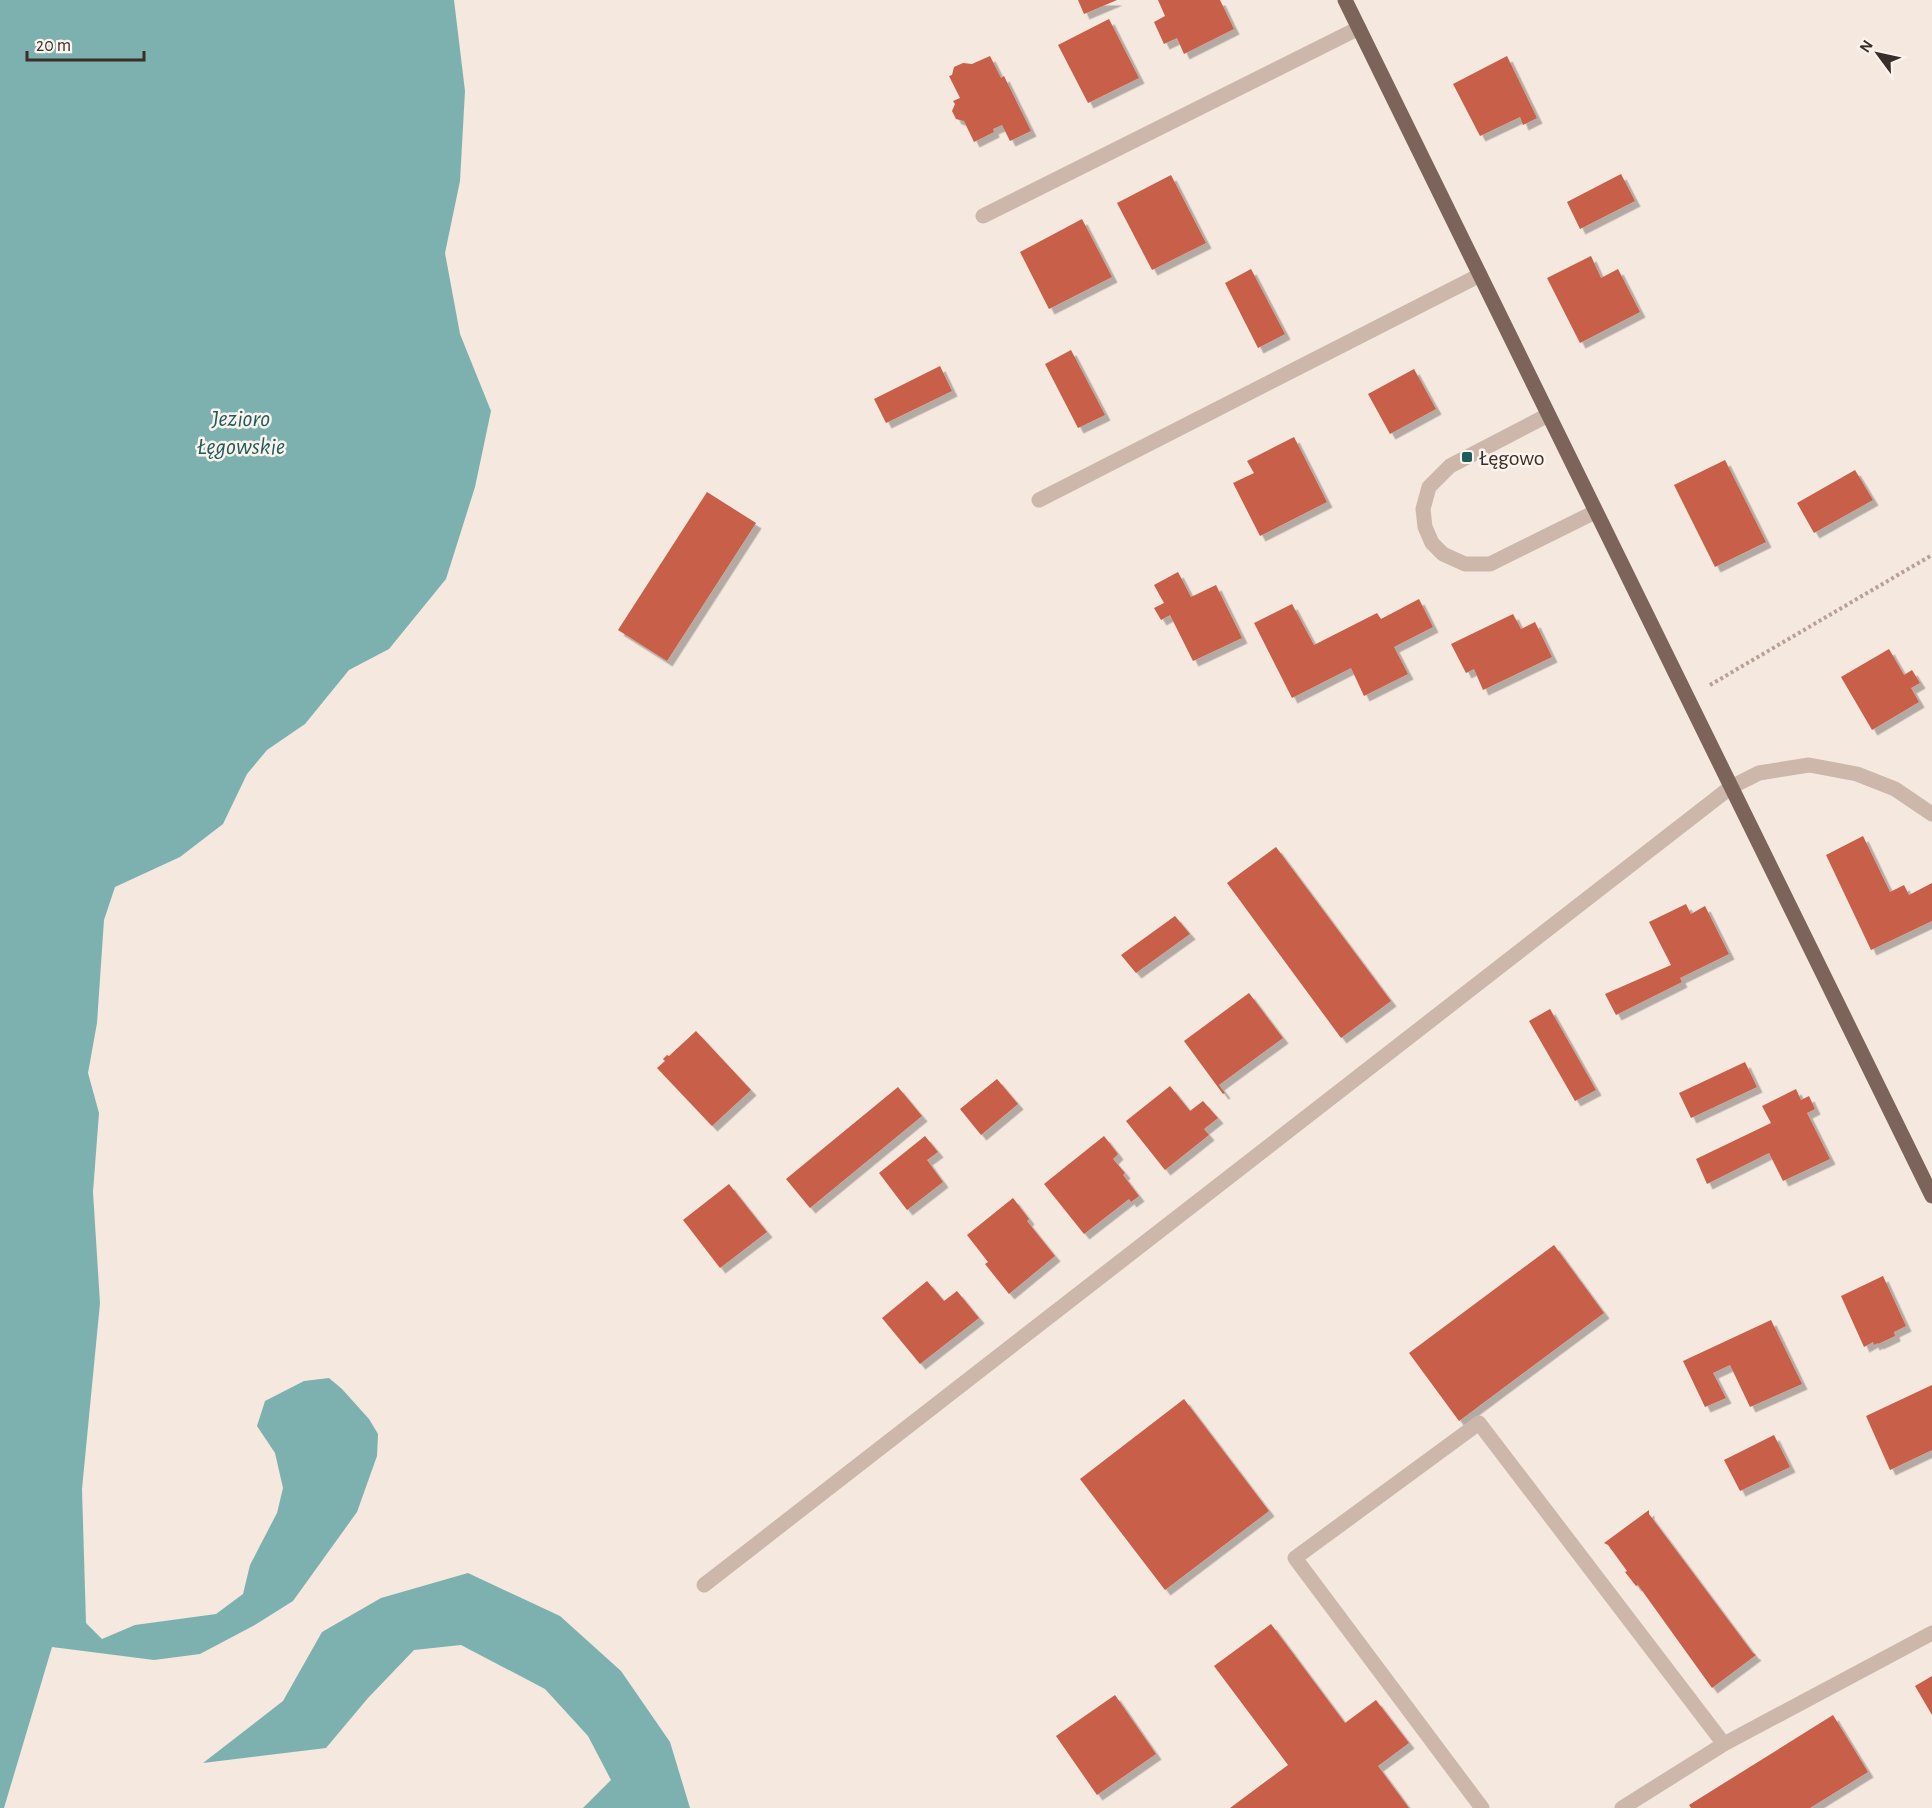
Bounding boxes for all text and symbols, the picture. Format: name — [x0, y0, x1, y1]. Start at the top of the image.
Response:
scale bar — [27, 24, 144, 62]
north arrow — [1848, 24, 1908, 84]
text: 20 m — [36, 37, 71, 55]
text: N — [1857, 37, 1876, 55]
water label: Jezioro Łęgowskie — [197, 407, 285, 459]
place label: Łęgowo — [1479, 447, 1545, 469]
marker: Łęgowo — [1460, 450, 1474, 464]

